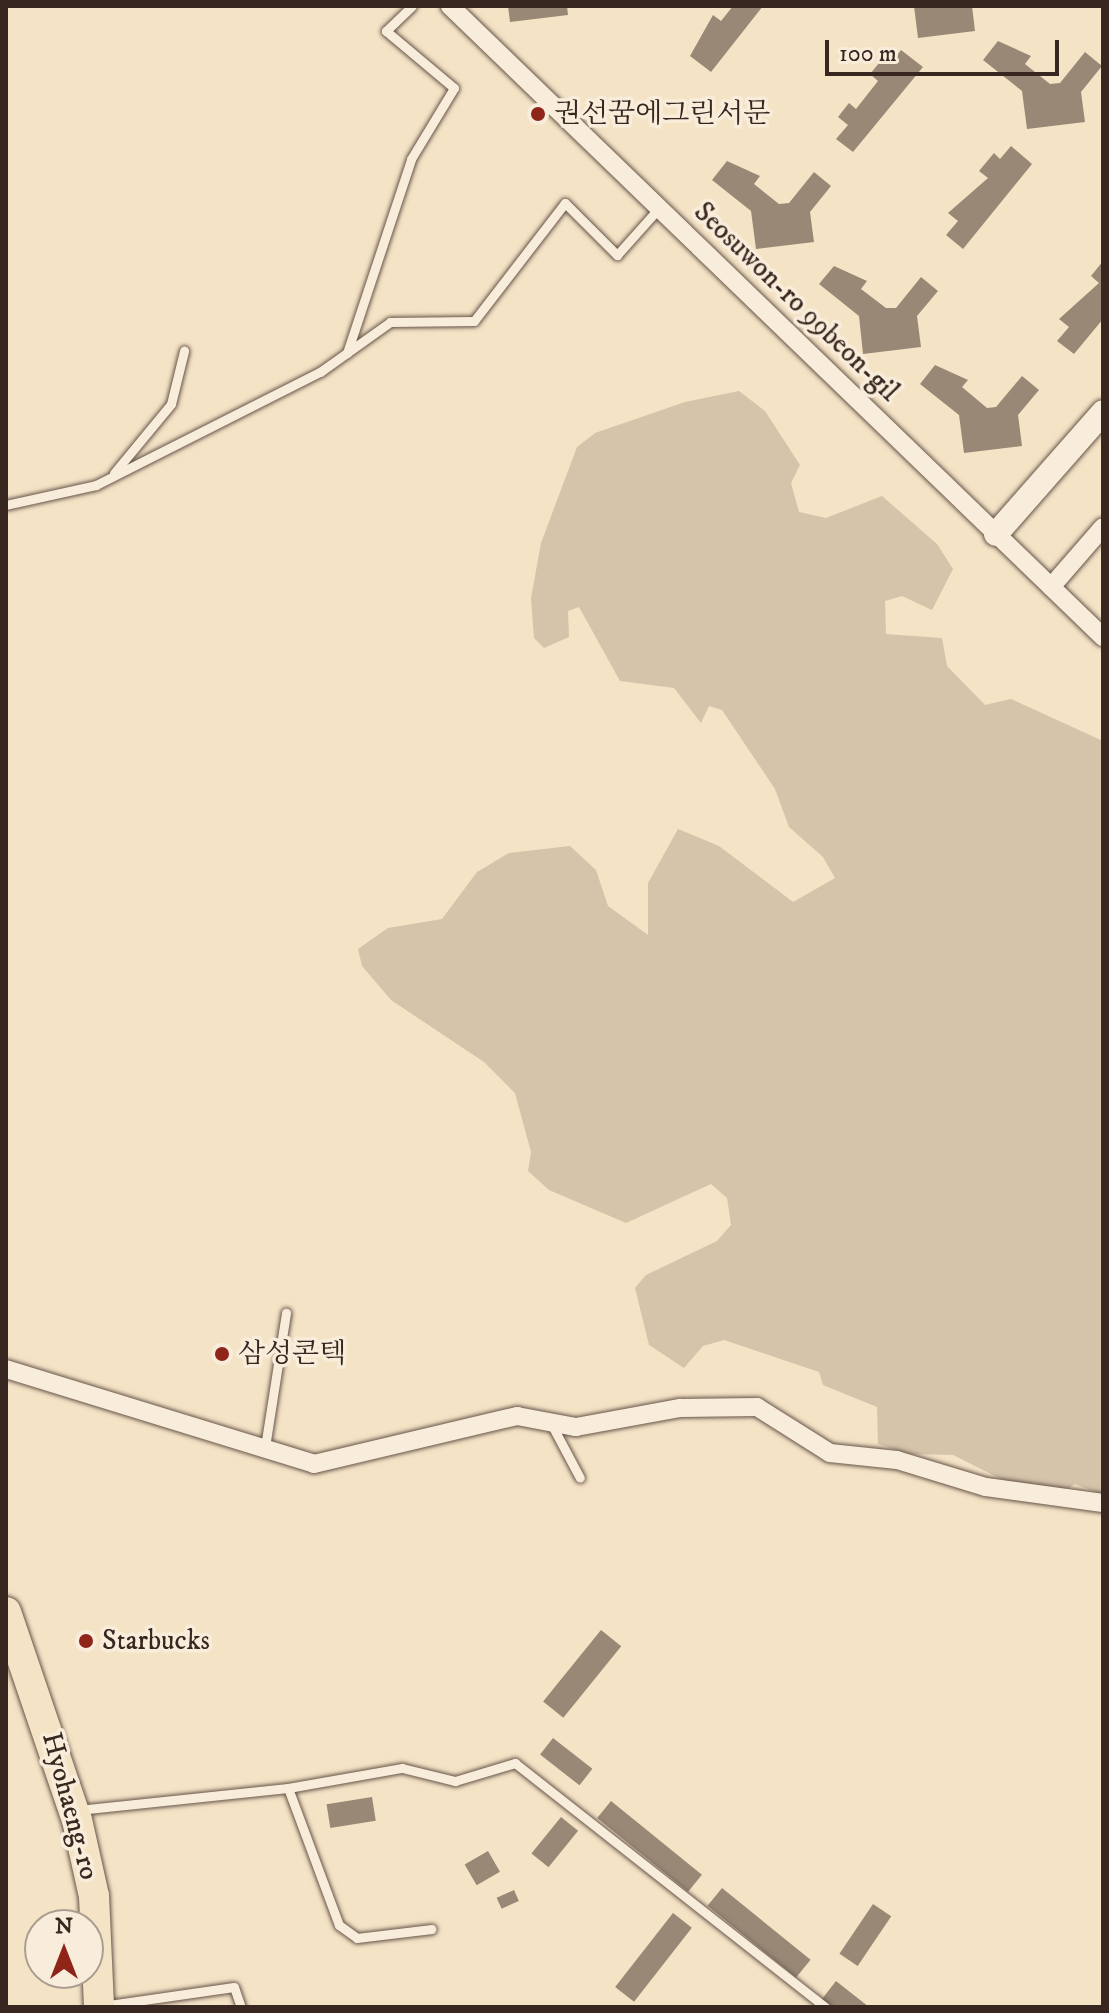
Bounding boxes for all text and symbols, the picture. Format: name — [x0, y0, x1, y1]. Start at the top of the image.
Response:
scale bar — [829, 24, 1063, 74]
text: 100 m — [839, 39, 897, 69]
place label: 권선꿈에그린서문 — [554, 97, 770, 131]
marker: 권선꿈에그린서문 — [529, 105, 547, 123]
street label: Seosuwon-ro 99beon-gil — [687, 196, 905, 408]
place label: 삼성콘텍 — [238, 1337, 346, 1371]
marker: 삼성콘텍 — [213, 1345, 231, 1363]
place label: Starbucks — [102, 1624, 210, 1658]
marker: Starbucks — [77, 1632, 95, 1650]
street label: Hyohaeng-ro — [34, 1729, 106, 1883]
north arrow — [24, 1909, 104, 1989]
text: N — [55, 1913, 73, 1940]

